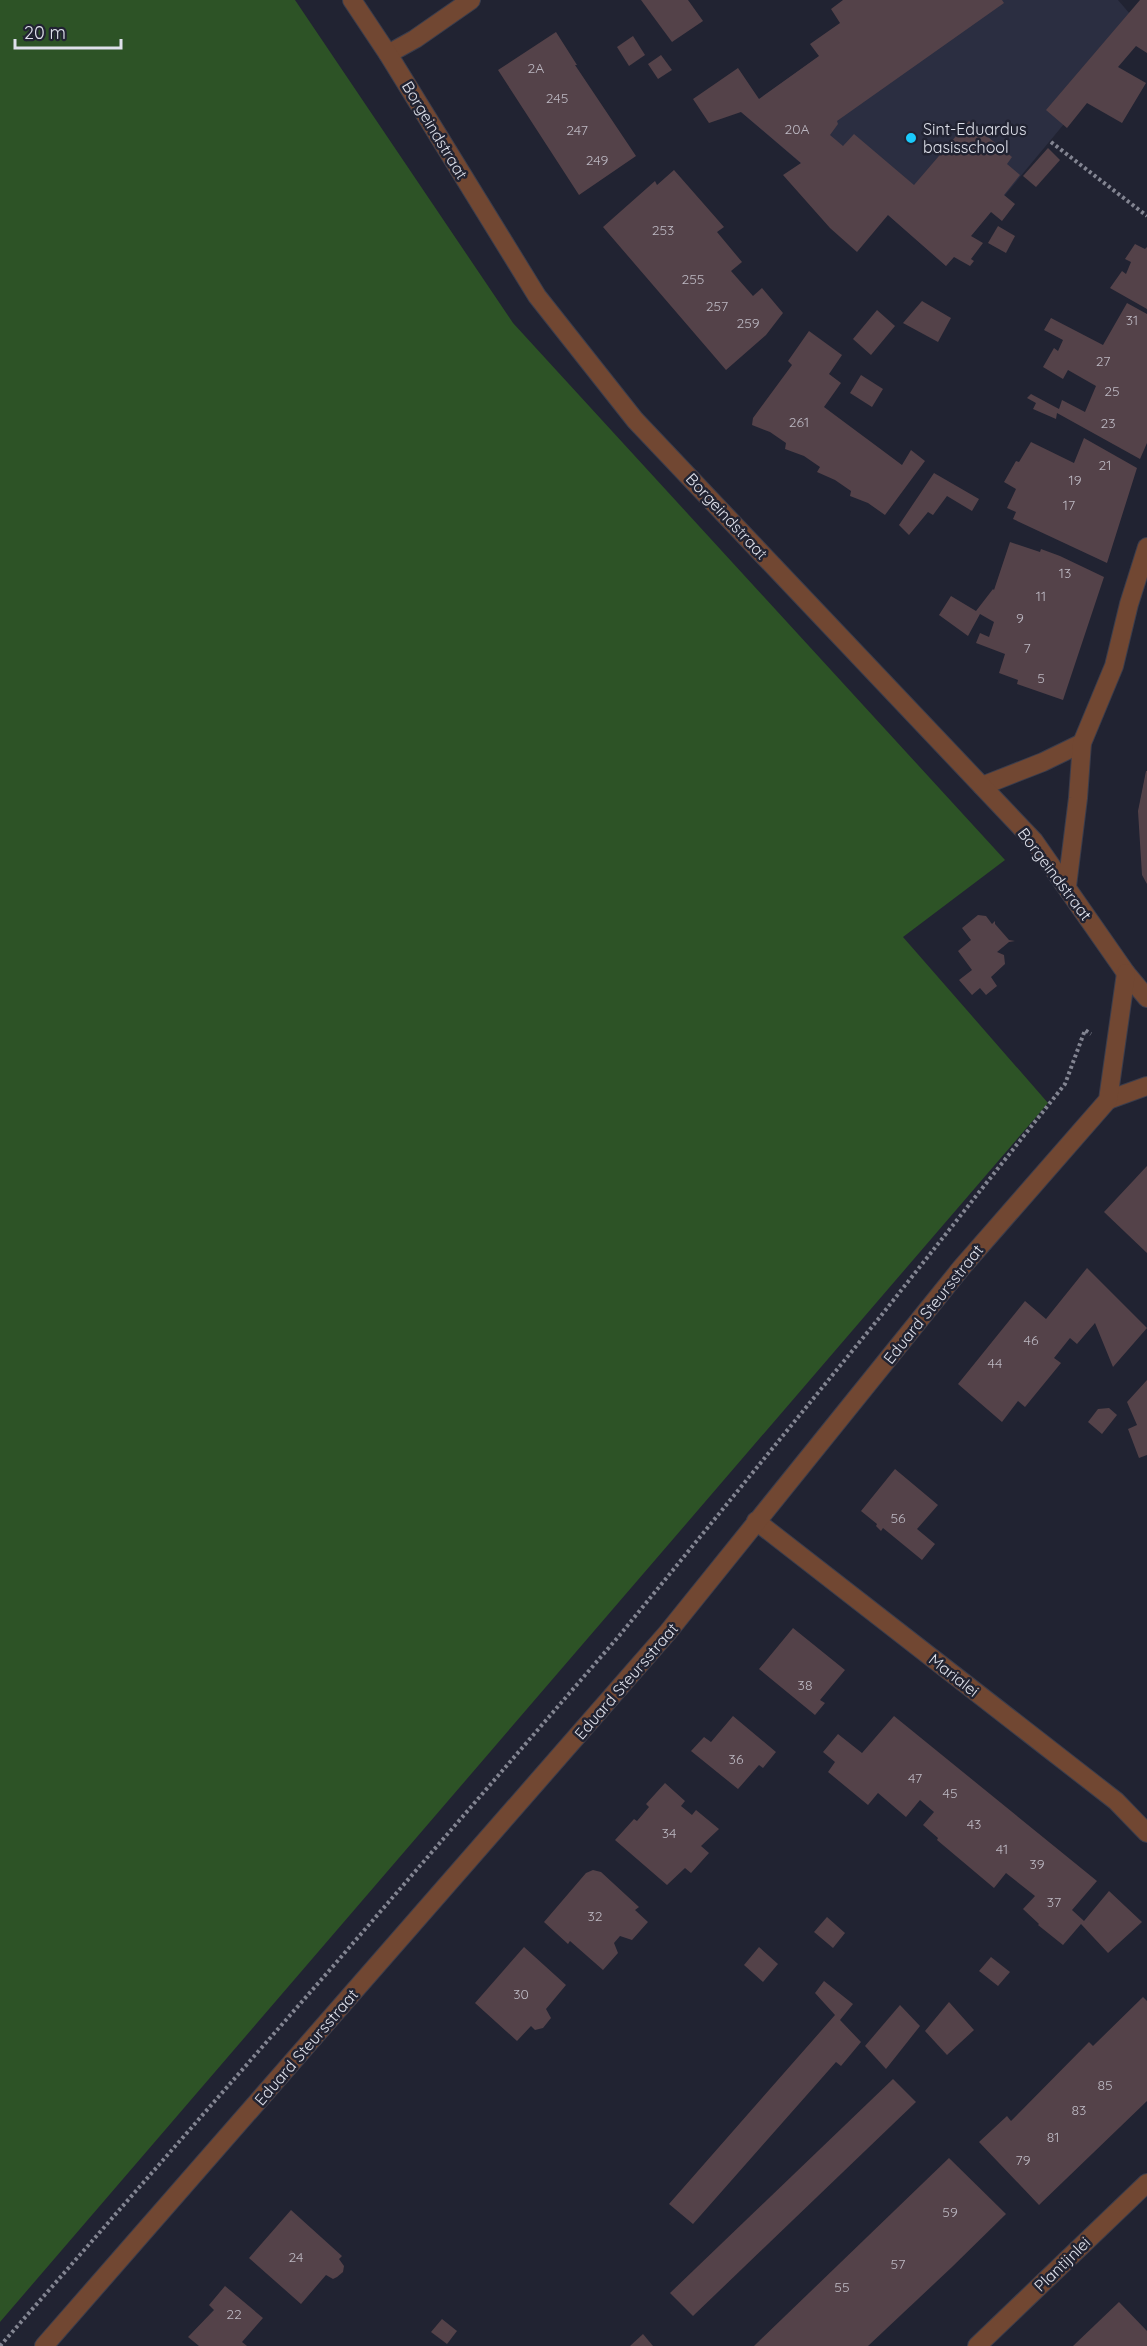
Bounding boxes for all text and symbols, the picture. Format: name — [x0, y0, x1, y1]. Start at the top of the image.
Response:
scale bar — [15, 12, 122, 50]
text: 20 m — [24, 21, 66, 44]
house number: 2A — [528, 59, 544, 77]
street label: Borgeindstraat — [398, 77, 472, 183]
house number: 245 — [546, 89, 568, 107]
place label: Sint-Eduardus basisschool — [923, 119, 1026, 157]
house number: 20A — [784, 120, 810, 138]
house number: 247 — [566, 121, 588, 139]
marker: Sint-Eduardus basisschool — [904, 131, 918, 145]
house number: 249 — [586, 151, 608, 169]
house number: 253 — [652, 221, 674, 239]
house number: 255 — [681, 270, 705, 288]
house number: 257 — [706, 297, 728, 315]
house number: 31 — [1126, 311, 1138, 329]
house number: 259 — [736, 314, 760, 332]
house number: 27 — [1096, 352, 1110, 370]
house number: 25 — [1104, 382, 1120, 400]
house number: 261 — [789, 413, 809, 431]
house number: 23 — [1100, 414, 1116, 432]
house number: 21 — [1099, 456, 1111, 474]
street label: Borgeindstraat — [682, 469, 772, 563]
house number: 19 — [1069, 471, 1082, 489]
house number: 17 — [1063, 496, 1075, 514]
house number: 13 — [1059, 564, 1071, 582]
house number: 11 — [1036, 587, 1046, 605]
house number: 9 — [1016, 609, 1024, 627]
house number: 7 — [1023, 639, 1031, 657]
house number: 5 — [1037, 669, 1045, 687]
street label: Borgeindstraat — [1014, 824, 1096, 924]
street label: Eduard Steursstraat — [879, 1240, 987, 1368]
house number: 46 — [1024, 1331, 1039, 1349]
house number: 44 — [988, 1354, 1002, 1372]
house number: 56 — [890, 1509, 906, 1527]
street label: Eduard Steursstraat — [570, 1619, 682, 1743]
street label: Marialei — [925, 1649, 983, 1701]
house number: 38 — [798, 1676, 812, 1694]
house number: 36 — [729, 1750, 744, 1768]
house number: 47 — [908, 1769, 922, 1787]
house number: 45 — [942, 1784, 958, 1802]
house number: 43 — [967, 1815, 981, 1833]
house number: 34 — [662, 1824, 676, 1842]
house number: 41 — [996, 1840, 1008, 1858]
house number: 39 — [1029, 1855, 1045, 1873]
house number: 37 — [1047, 1893, 1061, 1911]
house number: 32 — [587, 1907, 603, 1925]
street label: Eduard Steursstraat — [250, 1985, 362, 2109]
house number: 30 — [513, 1985, 529, 2003]
house number: 85 — [1097, 2076, 1113, 2094]
house number: 83 — [1072, 2101, 1086, 2119]
house number: 81 — [1047, 2128, 1059, 2146]
house number: 79 — [1016, 2151, 1031, 2169]
house number: 59 — [942, 2203, 958, 2221]
street label: Plantijnlei — [1030, 2232, 1094, 2296]
house number: 24 — [289, 2248, 303, 2266]
house number: 57 — [891, 2255, 905, 2273]
house number: 55 — [834, 2278, 850, 2296]
house number: 22 — [226, 2305, 242, 2323]

